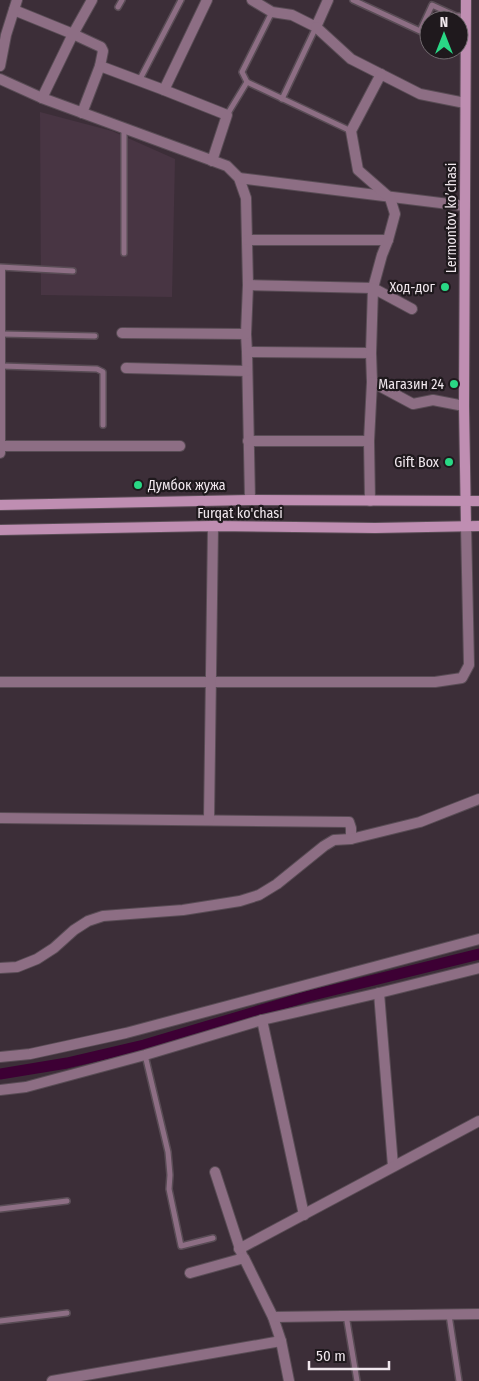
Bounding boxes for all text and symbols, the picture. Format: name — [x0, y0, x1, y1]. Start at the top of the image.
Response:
north arrow — [419, 10, 469, 60]
text: N — [440, 14, 448, 31]
street label: Lermontov ko’chasi — [443, 163, 460, 273]
place label: Ход-дог — [389, 279, 436, 296]
marker: Ход-дог — [439, 281, 451, 293]
place label: Магазин 24 — [378, 376, 444, 393]
marker: Магазин 24 — [448, 378, 460, 390]
place label: Gift Box — [394, 454, 440, 471]
marker: Gift Box — [443, 456, 455, 468]
place label: Думбок жужа — [147, 477, 226, 494]
marker: Думбок жужа — [132, 479, 144, 491]
street label: Furqat ko'chasi — [197, 505, 283, 522]
scale bar — [309, 1338, 389, 1370]
text: 50 m — [316, 1347, 346, 1365]

